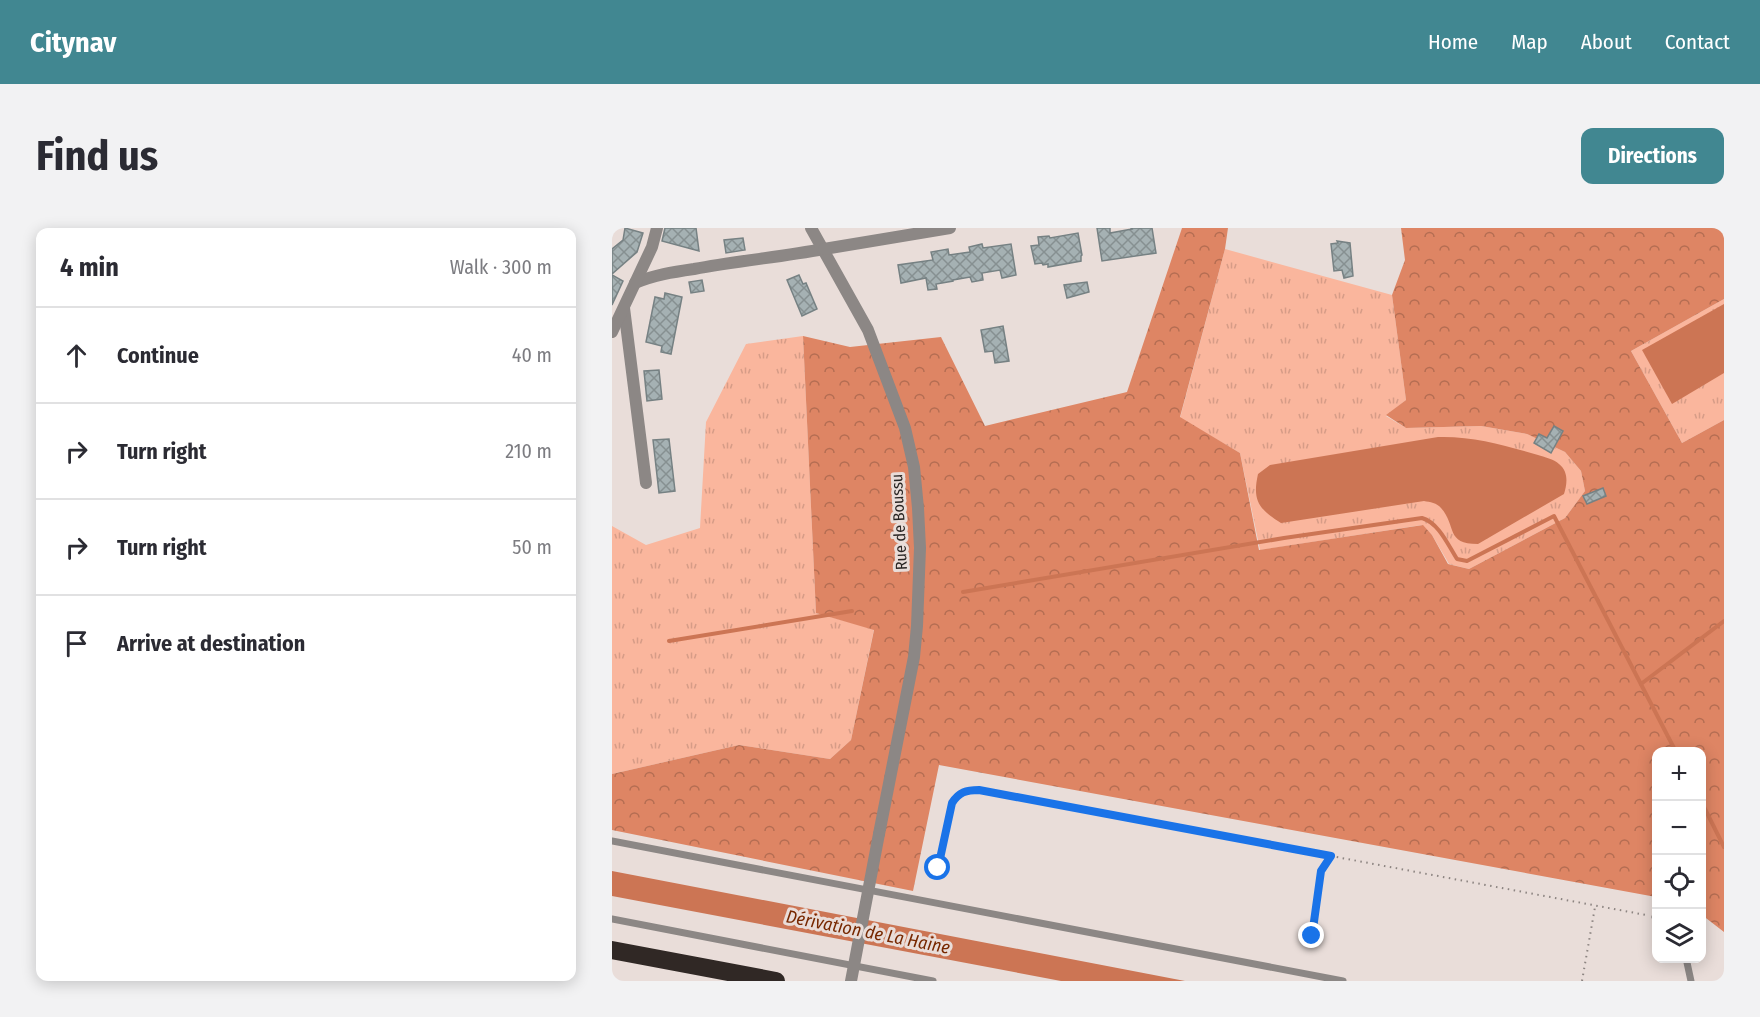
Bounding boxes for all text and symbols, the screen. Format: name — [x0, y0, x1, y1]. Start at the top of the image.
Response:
text: Citynav — [30, 26, 116, 59]
text: Home — [1428, 29, 1478, 55]
text: Map — [1511, 29, 1548, 55]
text: About — [1581, 29, 1632, 55]
text: Contact — [1665, 29, 1730, 55]
button: Directions — [1581, 128, 1724, 184]
text: Find us — [36, 131, 158, 181]
text: 4 min — [60, 252, 119, 283]
text: Walk · 300 m — [450, 255, 552, 279]
icon: ahead — [60, 339, 93, 372]
text: Continue — [117, 342, 199, 369]
text: 40 m — [512, 343, 552, 367]
icon: right — [60, 435, 93, 468]
text: Turn right — [117, 438, 206, 465]
text: 210 m — [505, 439, 552, 463]
street label: Rue de Boussu — [887, 473, 911, 571]
icon: right — [60, 531, 93, 564]
text: Turn right — [117, 534, 206, 561]
text: 50 m — [512, 535, 552, 559]
icon: arrive — [60, 627, 93, 660]
text: Arrive at destination — [117, 630, 305, 657]
map controls — [1652, 747, 1706, 963]
button: + — [1652, 747, 1706, 801]
button: − — [1652, 801, 1706, 855]
route start — [924, 854, 950, 880]
button: locate — [1652, 855, 1706, 909]
water label: Dérivation de La Haine — [784, 905, 952, 959]
button: layers — [1652, 909, 1706, 963]
route end — [1298, 922, 1324, 948]

